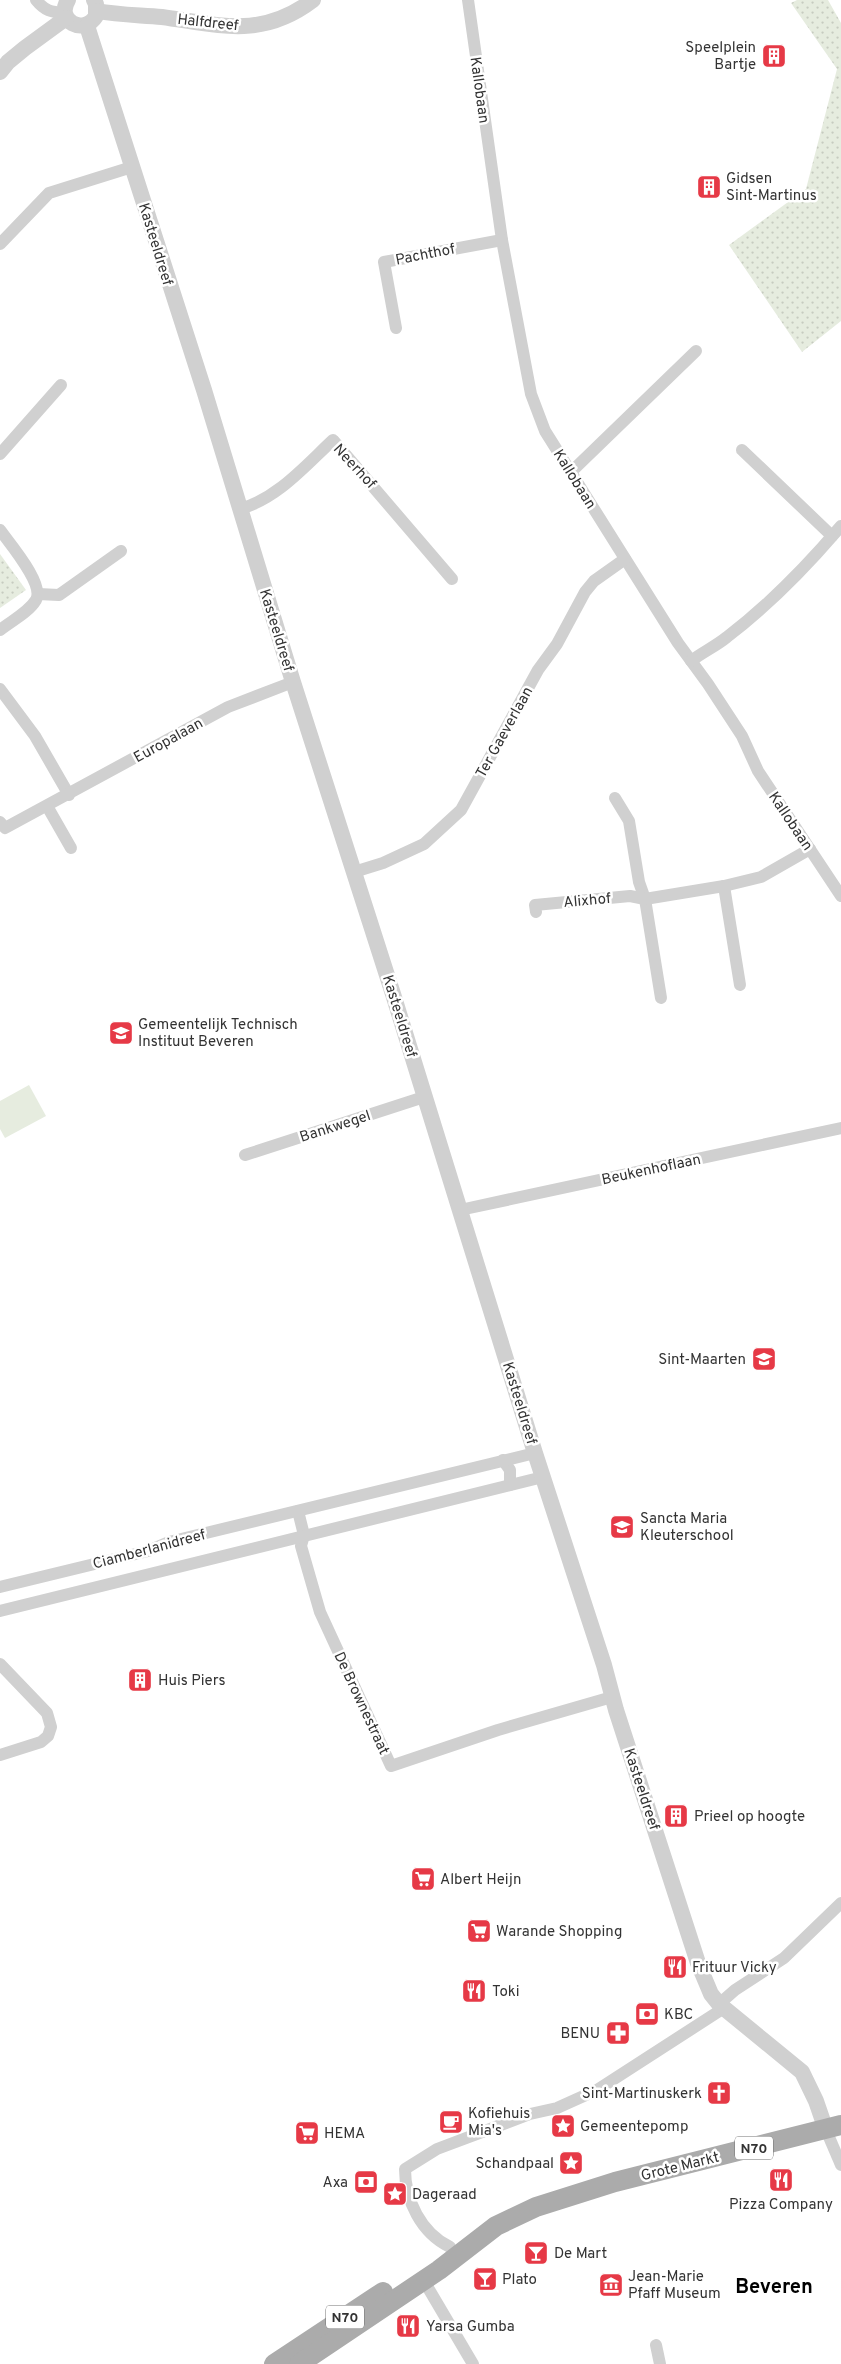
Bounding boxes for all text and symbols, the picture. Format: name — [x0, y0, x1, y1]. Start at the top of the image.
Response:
street label: Halfdreef — [176, 11, 239, 36]
place label: Speelplein Bartje — [685, 39, 756, 75]
building icon: Speelplein Bartje — [761, 43, 787, 69]
street label: Kallobaan — [464, 56, 493, 125]
place label: Gidsen Sint-Martinus — [726, 170, 817, 206]
building icon: Gidsen Sint-Martinus — [696, 174, 722, 200]
street label: Kasteeldreef — [133, 201, 176, 288]
street label: Pachthof — [394, 240, 457, 271]
street label: Neerhof — [328, 440, 380, 494]
street label: Kallobaan — [548, 446, 600, 513]
street label: Kasteeldreef — [254, 587, 297, 674]
street label: Ter Gaeverlaan — [472, 684, 538, 782]
street label: Europalaan — [131, 715, 207, 768]
street label: Kallobaan — [763, 789, 816, 855]
street label: Alixhof — [563, 890, 612, 913]
street label: Kasteeldreef — [377, 973, 420, 1060]
place label: Gemeentelijk Technisch Instituut Beveren — [138, 1016, 298, 1052]
school or university icon: Gemeentelijk Technisch Instituut Beveren — [108, 1020, 134, 1046]
street label: Bankwegel — [298, 1107, 373, 1148]
street label: Beukenhoflaan — [600, 1151, 703, 1190]
school or university icon: Sint-Maarten — [751, 1346, 777, 1372]
place label: Sint-Maarten — [658, 1351, 746, 1370]
street label: Kasteeldreef — [497, 1360, 540, 1447]
place label: Sancta Maria Kleuterschool — [640, 1510, 734, 1546]
school or university icon: Sancta Maria Kleuterschool — [609, 1514, 635, 1540]
street label: Ciamberlanidreef — [91, 1526, 208, 1575]
street label: De Brownestraat — [329, 1649, 393, 1758]
building icon: Huis Piers — [127, 1667, 153, 1693]
place label: Huis Piers — [158, 1672, 226, 1691]
street label: Kasteeldreef — [618, 1746, 663, 1833]
building icon: Prieel op hoogte — [663, 1803, 689, 1829]
place label: Prieel op hoogte — [694, 1808, 805, 1827]
supermarket icon: Albert Heijn — [410, 1866, 436, 1892]
place label: Albert Heijn — [440, 1871, 521, 1890]
supermarket icon: Warande Shopping — [466, 1918, 492, 1944]
place label: Warande Shopping — [496, 1923, 622, 1942]
restaurant icon: Frituur Vicky — [662, 1954, 688, 1980]
place label: Frituur Vicky — [692, 1959, 777, 1978]
restaurant icon: Toki — [461, 1978, 487, 2004]
place label: Toki — [492, 1983, 520, 2002]
bank icon: KBC — [634, 2001, 660, 2027]
place label: KBC — [664, 2006, 693, 2025]
pharmacy icon: BENU — [605, 2020, 631, 2046]
place label: BENU — [560, 2025, 600, 2044]
church icon: Sint-Martinuskerk — [706, 2080, 732, 2106]
place label: Sint-Martinuskerk — [582, 2085, 702, 2104]
place label: Kofiehuis Mia's — [468, 2105, 530, 2141]
cafe icon: Kofiehuis Mia's — [438, 2109, 464, 2135]
place icon: Gemeentepomp — [550, 2113, 576, 2139]
place label: Gemeentepomp — [580, 2118, 688, 2137]
supermarket icon: HEMA — [294, 2120, 320, 2146]
place label: HEMA — [324, 2125, 365, 2144]
road number: N70 — [735, 2136, 773, 2160]
street label: Grote Markt — [639, 2149, 722, 2186]
place icon: Schandpaal — [558, 2150, 584, 2176]
place label: Schandpaal — [476, 2155, 554, 2174]
restaurant icon: Pizza Company — [768, 2167, 794, 2193]
bank icon: Axa — [353, 2169, 379, 2195]
place label: Axa — [323, 2174, 348, 2193]
place icon: Dageraad — [382, 2181, 408, 2207]
place label: Dageraad — [412, 2186, 477, 2205]
place label: Pizza Company — [729, 2196, 833, 2215]
bar icon: De Mart — [523, 2240, 549, 2266]
place label: De Mart — [554, 2245, 607, 2264]
bar icon: Plato — [472, 2266, 498, 2292]
place label: Jean-Marie Pfaff Museum — [628, 2268, 721, 2304]
place label: Plato — [502, 2271, 537, 2290]
museum icon: Jean-Marie Pfaff Museum — [598, 2272, 624, 2298]
district label: Beveren — [735, 2275, 813, 2301]
road number: N70 — [326, 2306, 364, 2328]
restaurant icon: Yarsa Gumba — [395, 2313, 421, 2339]
place label: Yarsa Gumba — [426, 2318, 515, 2337]

